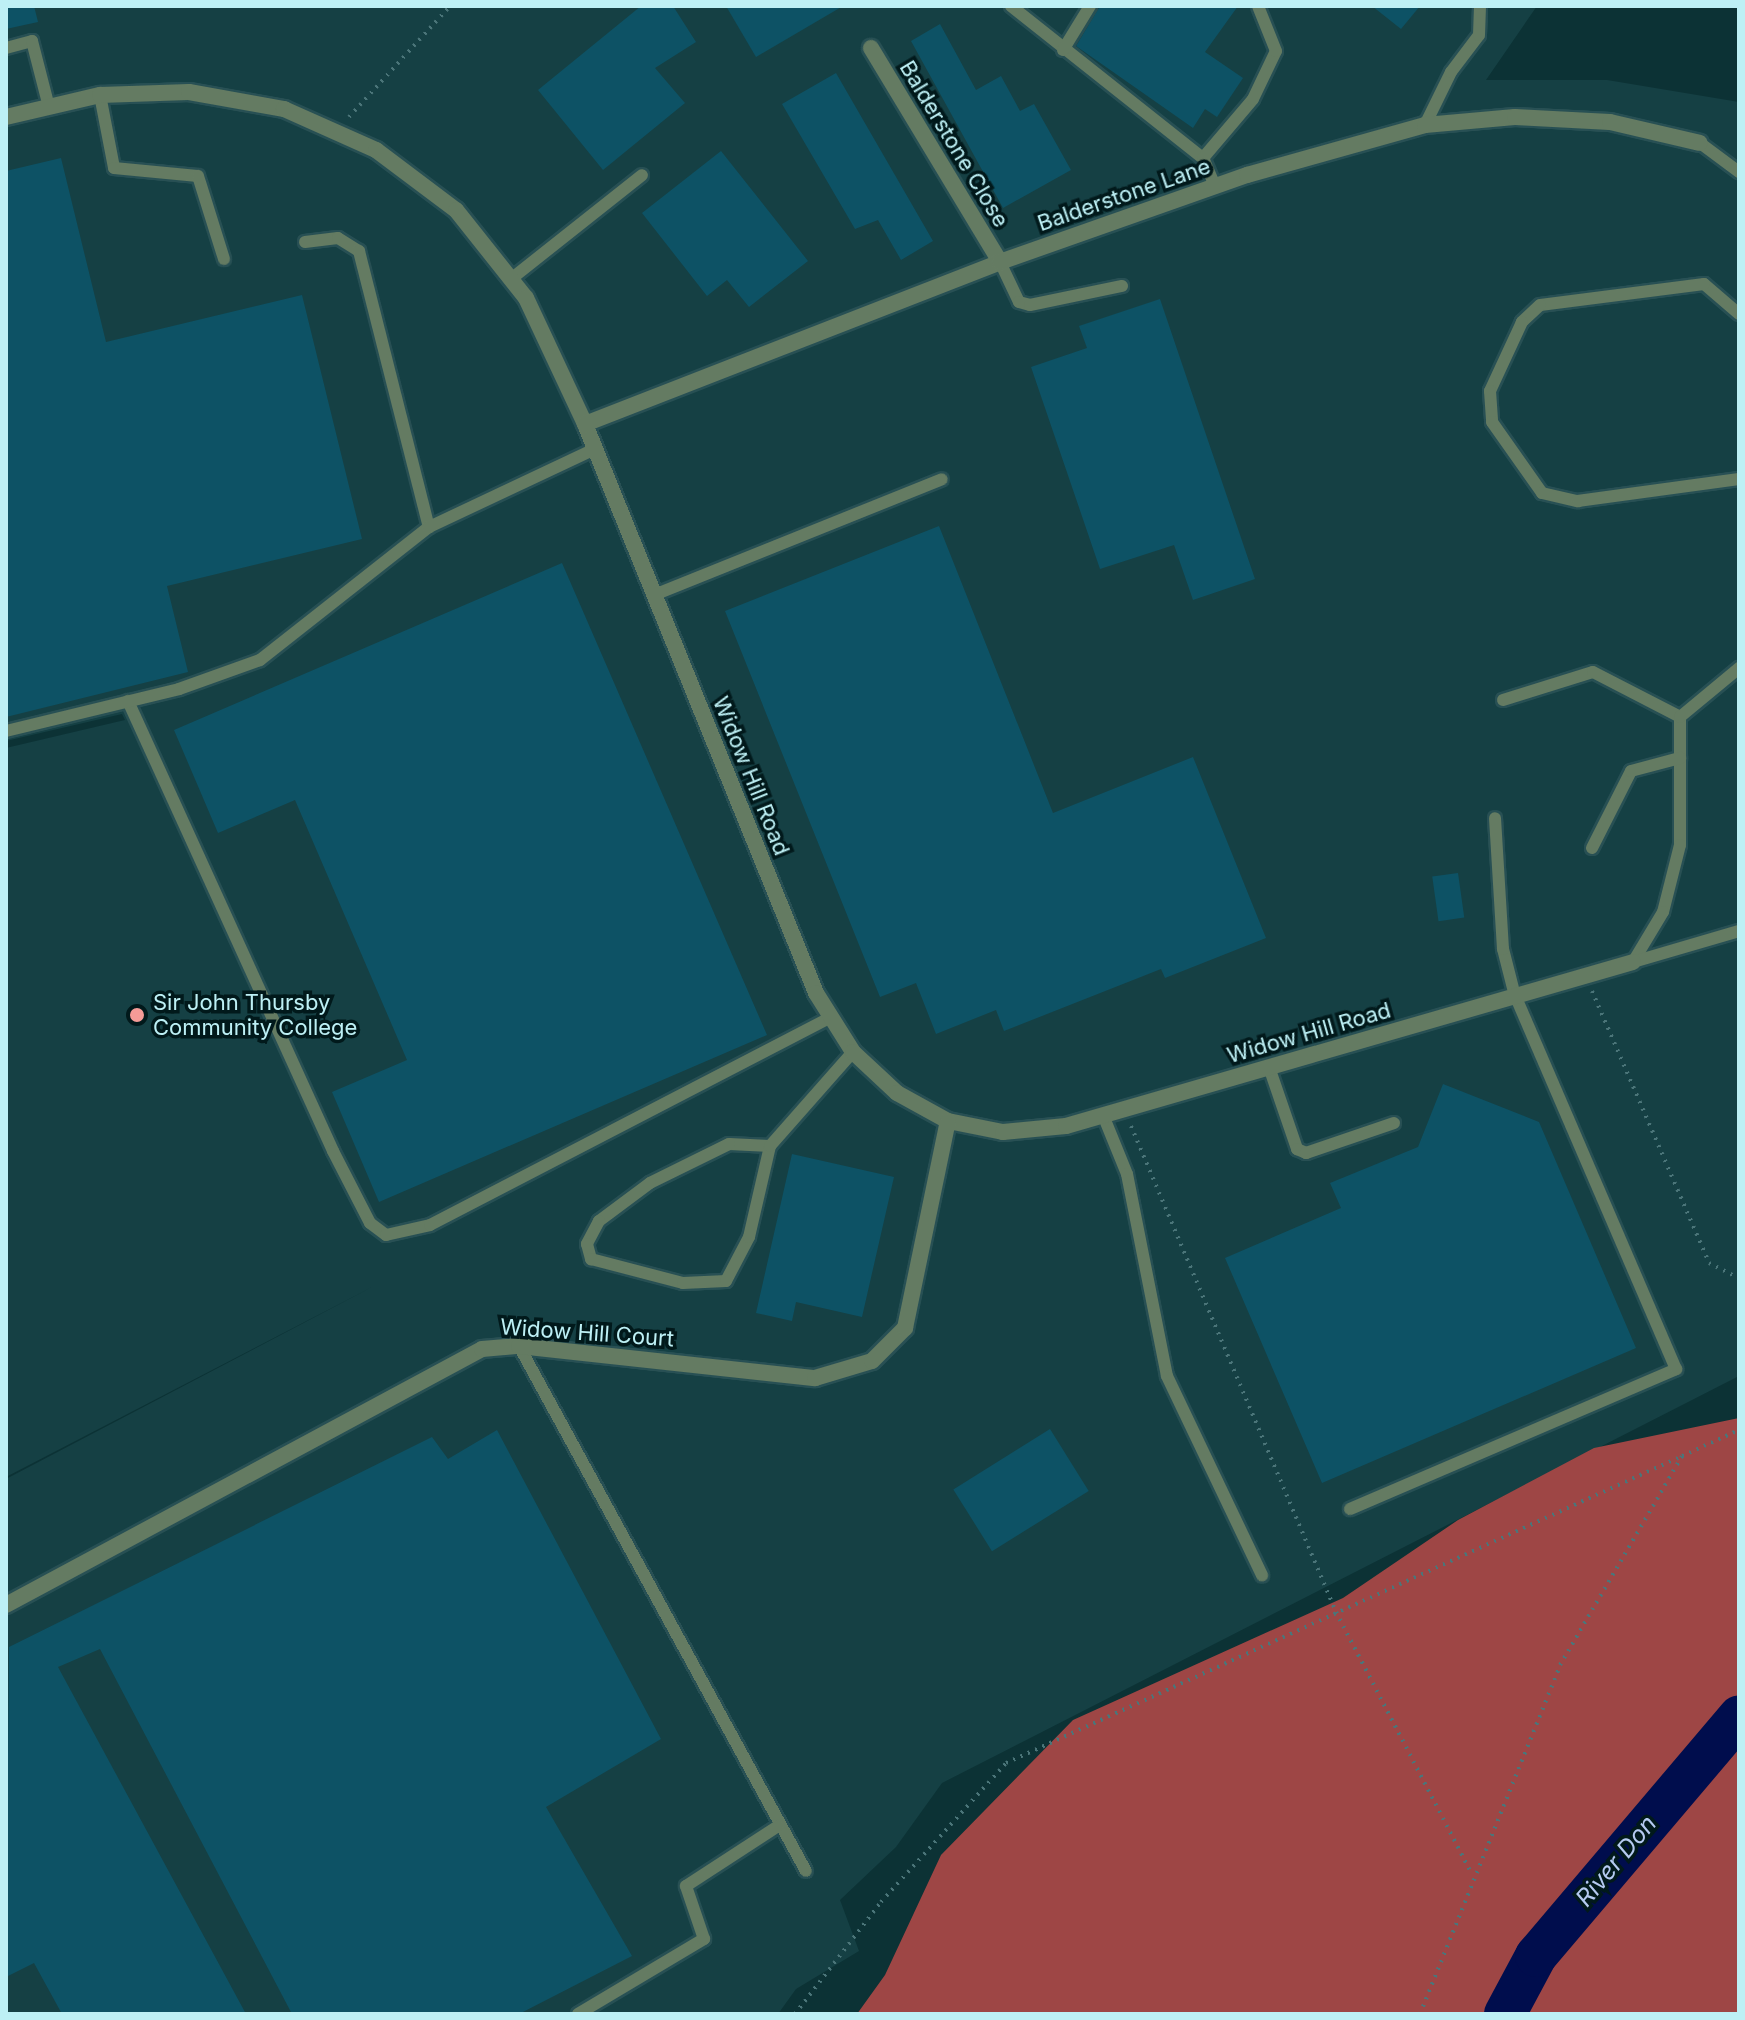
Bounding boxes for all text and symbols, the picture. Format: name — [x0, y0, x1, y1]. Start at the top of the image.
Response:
street label: Balderstone Close — [894, 56, 1014, 232]
street label: Balderstone Lane — [1034, 153, 1214, 237]
street label: Widow Hill Road — [707, 693, 795, 859]
place label: Sir John Thursby Community College — [153, 989, 357, 1040]
street label: Widow Hill Road — [1224, 997, 1394, 1069]
marker: Sir John Thursby Community College — [128, 1006, 146, 1024]
street label: Widow Hill Court — [499, 1314, 675, 1352]
water label: River Don — [1570, 1810, 1662, 1912]

